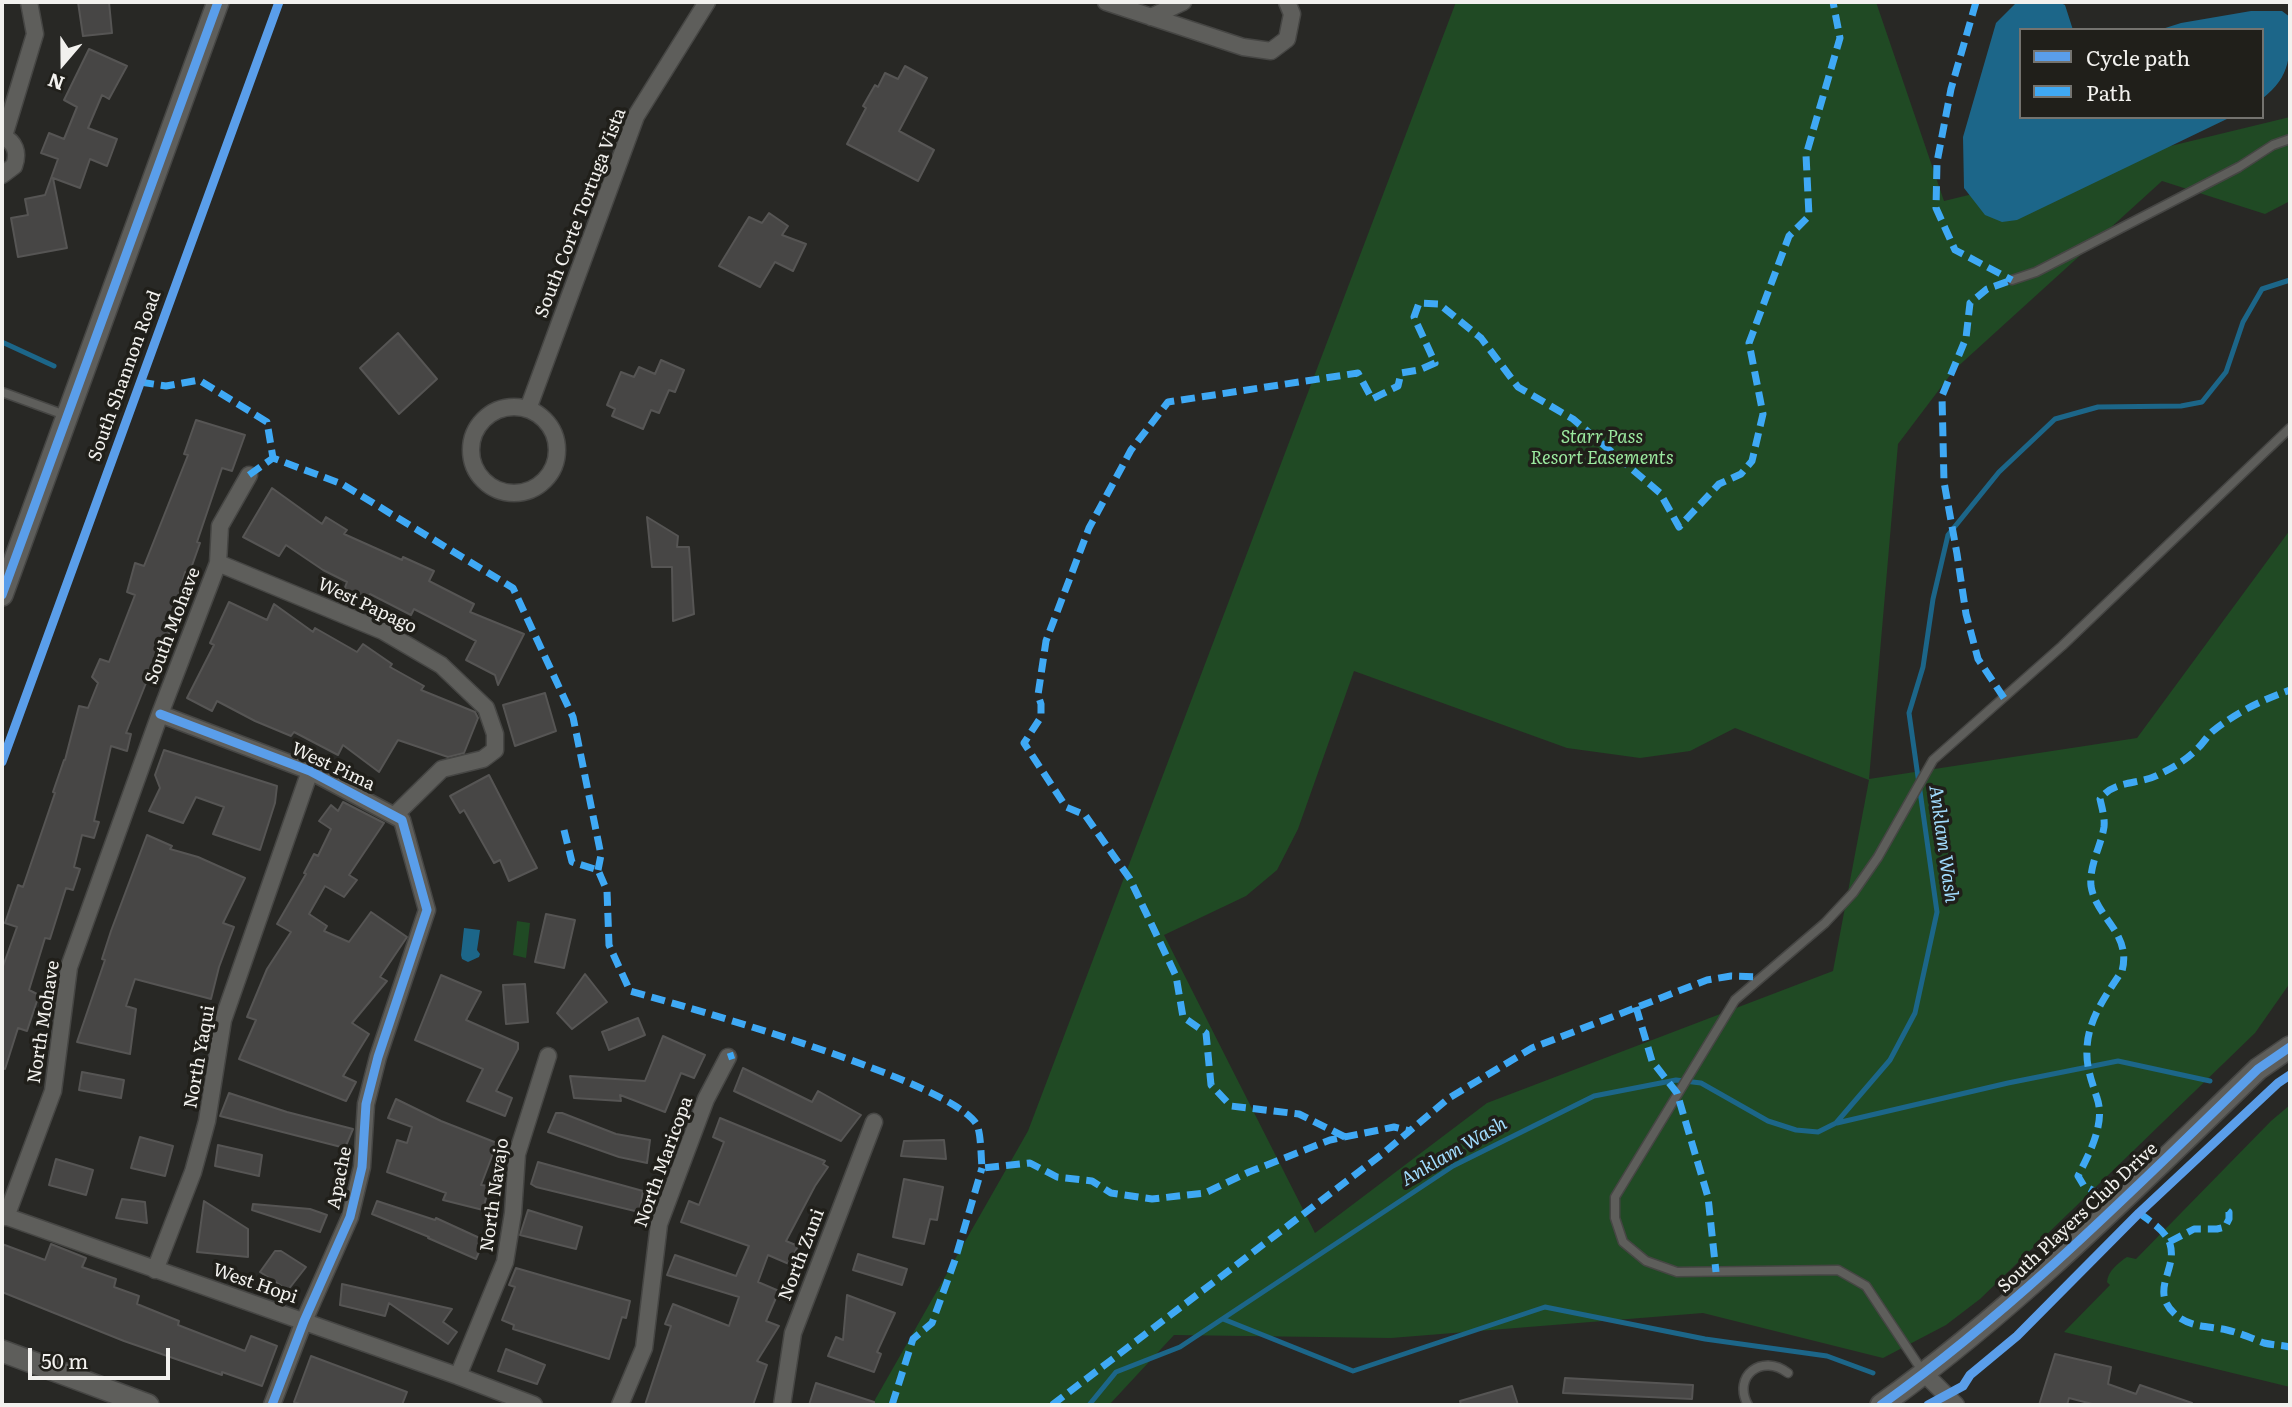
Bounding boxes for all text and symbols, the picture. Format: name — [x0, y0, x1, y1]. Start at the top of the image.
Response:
north arrow — [28, 28, 98, 98]
legend — [2019, 28, 2264, 119]
text: Cycle path — [2086, 41, 2190, 72]
text: N — [44, 67, 68, 99]
text: Path — [2086, 76, 2132, 107]
street label: South Corte Tortuga Vista — [531, 105, 631, 321]
street label: South Shannon Road — [84, 288, 166, 464]
park label: Starr Pass Resort Easements — [1530, 427, 1674, 470]
street label: South Mohave — [141, 565, 205, 687]
street label: West Papago — [314, 574, 420, 638]
street label: West Pima — [288, 738, 378, 796]
water label: Anklam Wash — [1923, 784, 1963, 904]
street label: North Mohave — [24, 959, 64, 1085]
street label: North Yaqui — [180, 1004, 220, 1110]
street label: North Maricopa — [630, 1094, 698, 1230]
water label: Anklam Wash — [1397, 1112, 1511, 1192]
street label: North Navajo — [476, 1137, 514, 1253]
street label: South Players Club Drive — [1994, 1138, 2162, 1298]
street label: Apache — [323, 1145, 357, 1211]
street label: North Zuni — [775, 1206, 829, 1304]
street label: West Hopi — [210, 1259, 300, 1309]
scale bar — [32, 1334, 173, 1378]
text: 50 m — [41, 1344, 88, 1375]

